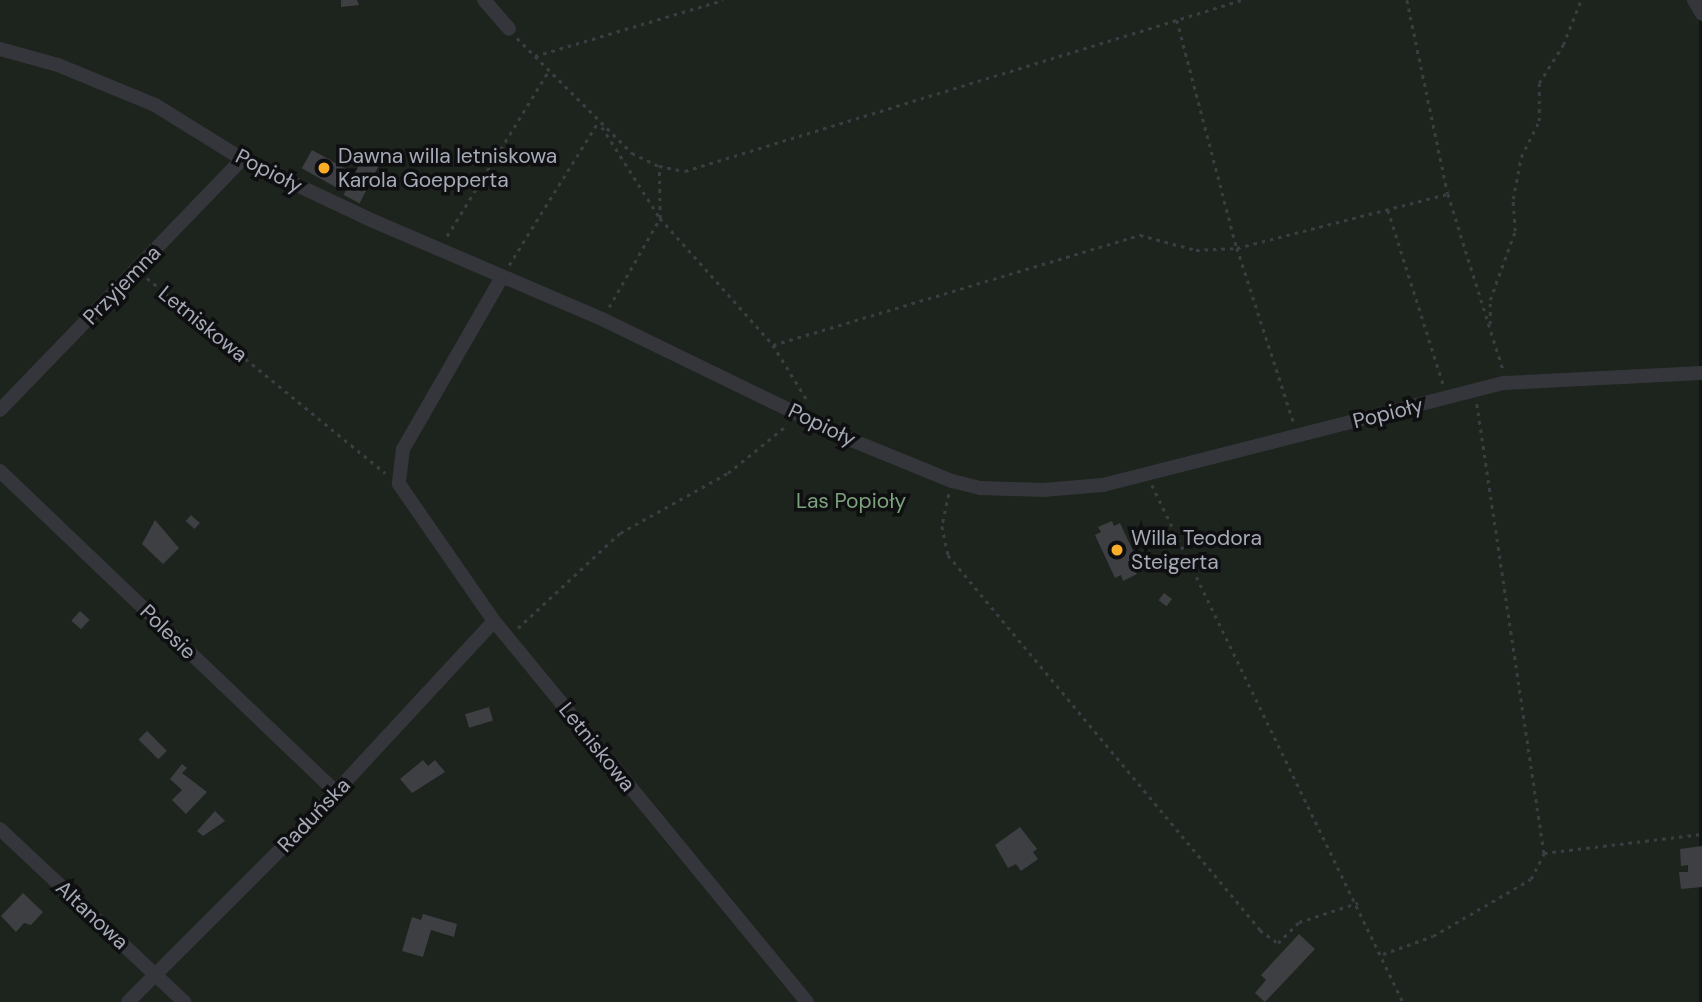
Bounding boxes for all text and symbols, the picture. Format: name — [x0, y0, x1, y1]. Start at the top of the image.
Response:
place label: Dawna willa letniskowa Karola Goepperta — [338, 143, 557, 193]
street label: Popioły — [231, 144, 307, 198]
marker: Dawna willa letniskowa Karola Goepperta — [316, 160, 332, 176]
street label: Przyjemna — [78, 240, 166, 330]
street label: Letniskowa — [153, 281, 253, 367]
street label: Popioły — [1350, 392, 1426, 434]
street label: Popioły — [784, 398, 860, 452]
park label: Las Popioły — [796, 488, 906, 514]
place label: Willa Teodora Steigerta — [1131, 525, 1262, 575]
marker: Willa Teodora Steigerta — [1109, 542, 1125, 558]
street label: Polesie — [135, 599, 201, 665]
street label: Letniskowa — [554, 697, 640, 797]
street label: Raduńska — [273, 773, 355, 857]
street label: Altanowa — [51, 875, 133, 955]

